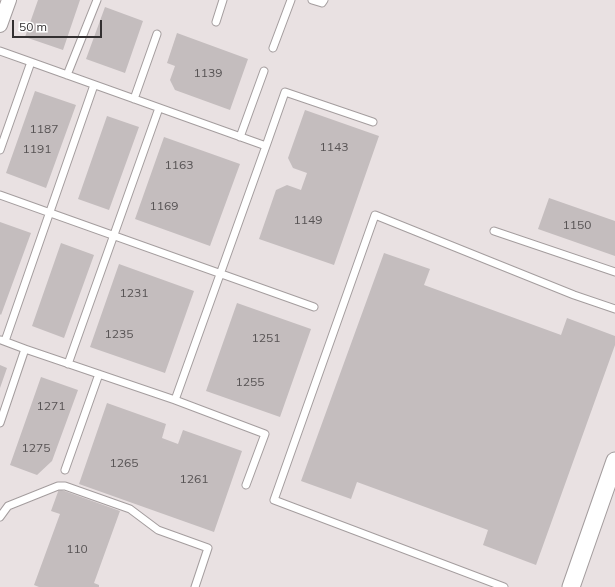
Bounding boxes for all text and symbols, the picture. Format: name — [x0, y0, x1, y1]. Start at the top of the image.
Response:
scale bar — [14, 12, 104, 38]
text: 50 m — [19, 19, 47, 34]
house number: 1139 — [194, 66, 222, 80]
house number: 1187 — [30, 122, 58, 136]
house number: 1143 — [320, 140, 348, 154]
house number: 1191 — [23, 142, 51, 156]
house number: 1163 — [165, 158, 193, 172]
house number: 1169 — [150, 199, 178, 213]
house number: 1149 — [294, 213, 322, 227]
house number: 1150 — [563, 218, 591, 232]
house number: 1231 — [120, 286, 148, 300]
house number: 1235 — [105, 327, 133, 341]
house number: 1251 — [252, 331, 280, 345]
house number: 1255 — [236, 375, 264, 389]
house number: 1271 — [37, 399, 65, 413]
house number: 1275 — [22, 441, 50, 455]
house number: 1265 — [110, 456, 138, 470]
house number: 1261 — [180, 472, 208, 486]
house number: 110 — [66, 542, 88, 556]

